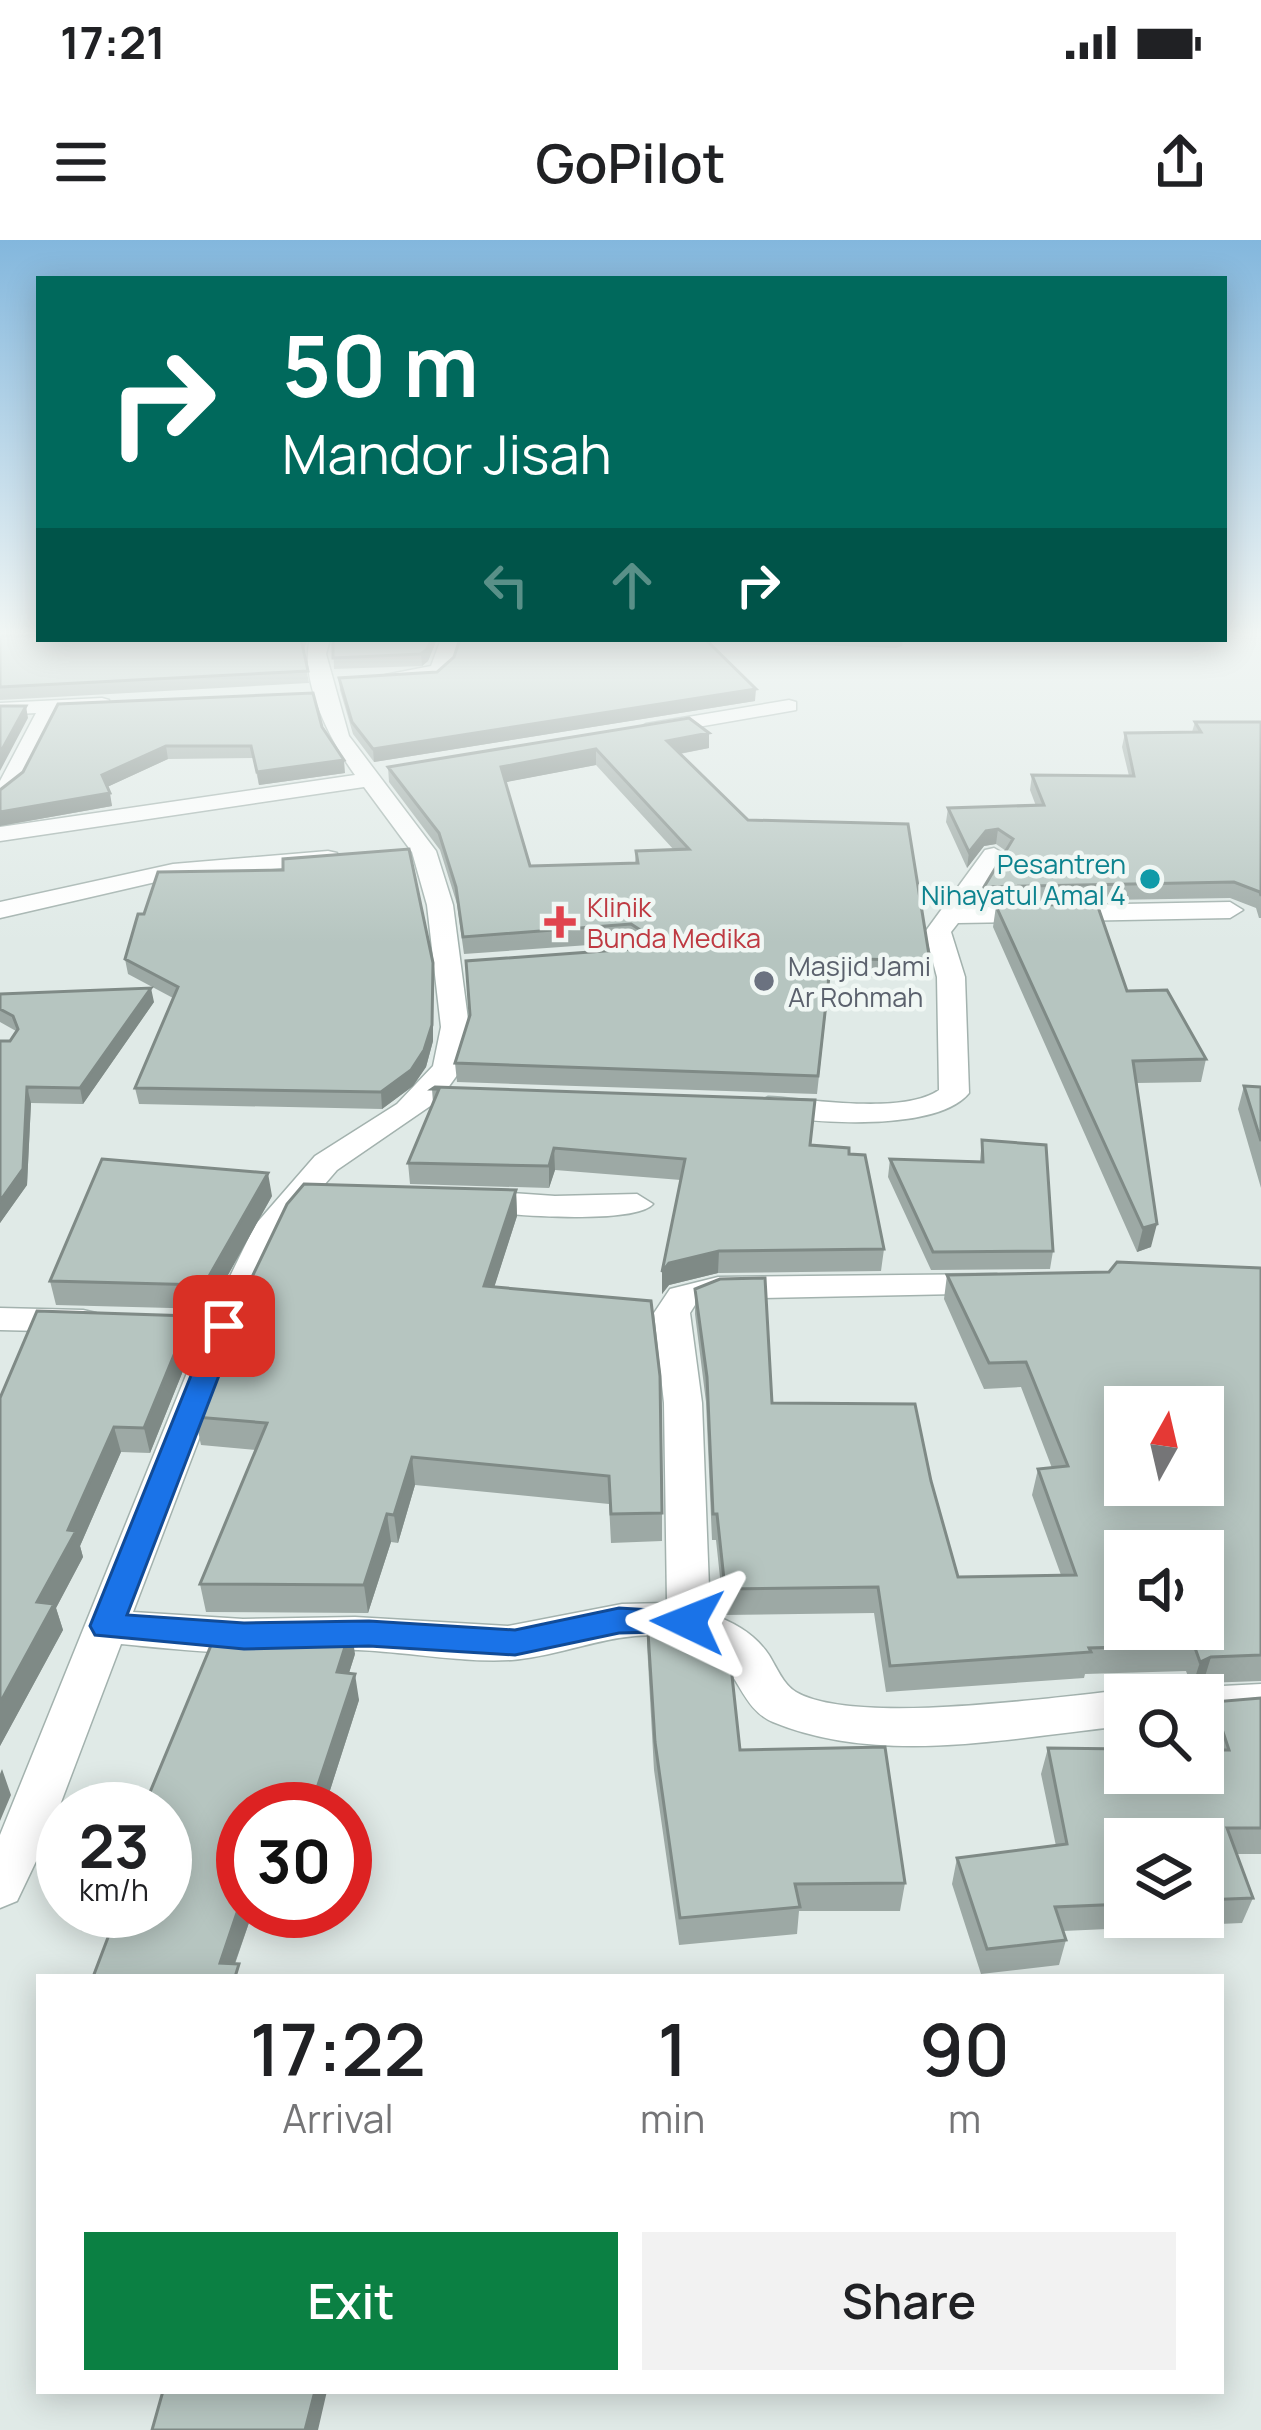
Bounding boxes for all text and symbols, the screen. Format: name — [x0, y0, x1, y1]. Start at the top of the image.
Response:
text: 17:21 — [60, 11, 166, 73]
text: GoPilot — [535, 125, 726, 199]
icon: menu — [48, 129, 114, 195]
icon: share — [1147, 129, 1213, 195]
text: 50 m — [282, 307, 479, 422]
icon: right — [84, 324, 240, 480]
text: Mandor Jisah — [282, 416, 612, 490]
icon: left — [473, 552, 539, 618]
icon: ahead — [599, 552, 665, 618]
icon: right — [725, 552, 791, 618]
place label: Pesantren Nihayatul Amal 4 — [921, 845, 1126, 913]
marker: Pesantren Nihayatul Amal 4 — [1137, 866, 1163, 892]
place label: Klinik Bunda Medika — [587, 888, 761, 956]
marker: Klinik Bunda Medika — [544, 906, 576, 938]
place label: Masjid Jami Ar Rohmah — [788, 947, 931, 1015]
marker: Masjid Jami Ar Rohmah — [751, 968, 777, 994]
pin — [173, 1275, 275, 1377]
icon: arrive — [191, 1293, 257, 1359]
north arrow — [1104, 1386, 1224, 1506]
map controls — [1104, 1386, 1224, 1938]
button: sound — [1104, 1530, 1224, 1650]
position arrow — [625, 1559, 751, 1685]
button: search — [1104, 1674, 1224, 1794]
speed limit sign: 30 — [216, 1782, 372, 1938]
text: 23 — [79, 1804, 149, 1886]
button: layers — [1104, 1818, 1224, 1938]
text: km/h — [79, 1869, 149, 1910]
text: 17:22 — [250, 1999, 426, 2098]
text: 1 — [657, 1999, 688, 2098]
text: 90 — [919, 1999, 1010, 2098]
text: Arrival — [282, 2091, 394, 2145]
text: min — [640, 2091, 705, 2145]
text: m — [948, 2091, 981, 2145]
button: Exit — [84, 2232, 618, 2370]
button: Share — [642, 2232, 1176, 2370]

